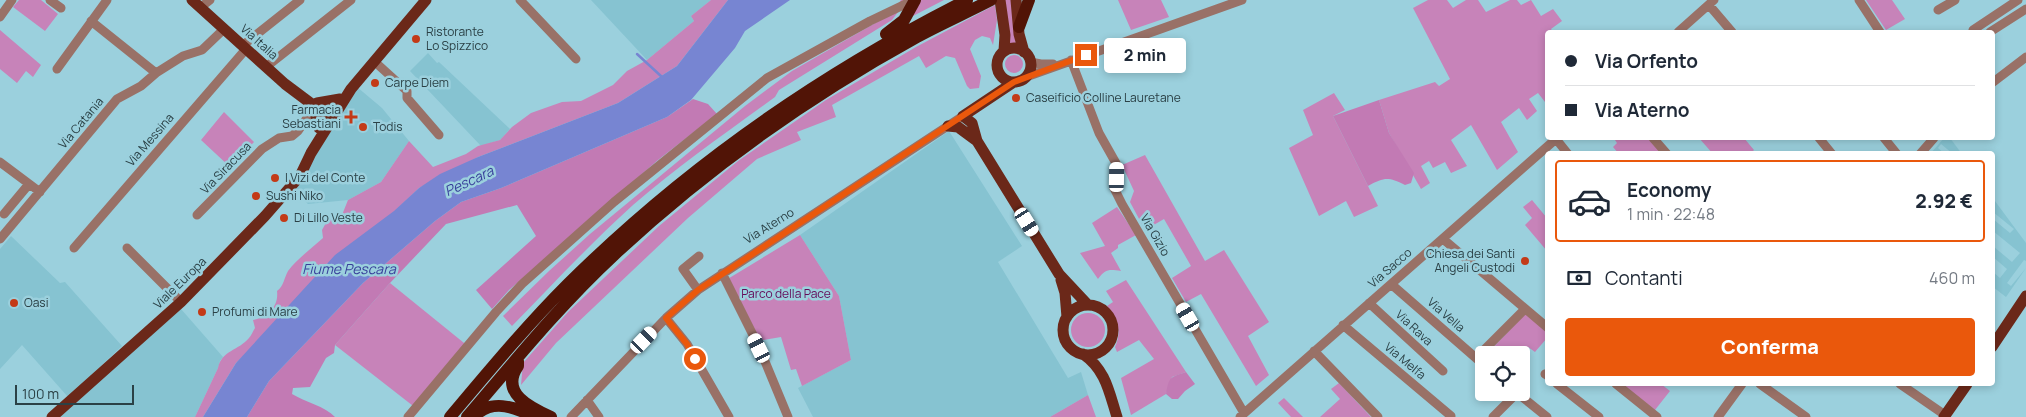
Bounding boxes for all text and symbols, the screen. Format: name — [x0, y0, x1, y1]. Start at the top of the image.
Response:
street label: Via Italia — [237, 20, 282, 63]
place label: Ristorante Lo Spizzico — [426, 23, 488, 54]
marker: Ristorante Lo Spizzico — [410, 33, 422, 45]
callout: 2 min — [1104, 38, 1186, 72]
route end — [1075, 44, 1097, 66]
text: 2 min — [1124, 44, 1166, 66]
text: Via Orfento — [1595, 48, 1698, 74]
place label: Carpe Diem — [385, 74, 449, 91]
marker: Carpe Diem — [369, 77, 381, 89]
place label: Caseificio Colline Lauretane — [1026, 89, 1181, 106]
marker: Caseificio Colline Lauretane — [1010, 92, 1022, 104]
street label: Via Catania — [54, 93, 107, 152]
text: Via Aterno — [1595, 97, 1689, 123]
place label: Farmacia Sebastiani — [282, 101, 341, 132]
street label: Via Messina — [122, 110, 177, 170]
marker: Farmacia Sebastiani — [345, 111, 357, 123]
place label: Todis — [373, 118, 403, 135]
marker: Todis — [357, 121, 369, 133]
street label: Via Siracusa — [196, 138, 255, 197]
water label: Pescara — [441, 160, 497, 200]
car — [1109, 162, 1124, 192]
place label: I Vizi del Conte — [285, 169, 365, 186]
marker: I Vizi del Conte — [269, 172, 281, 184]
text: Economy — [1627, 177, 1711, 203]
icon: car — [1567, 179, 1612, 224]
place label: Sushi Niko — [266, 187, 323, 204]
text: 2.92 € — [1915, 188, 1973, 214]
marker: Sushi Niko — [250, 190, 262, 202]
street label: Via Aterno — [740, 203, 797, 248]
text: 1 min · 22:48 — [1627, 203, 1715, 225]
car — [1012, 205, 1041, 239]
place label: Di Lillo Veste — [294, 209, 363, 226]
street label: Via Gizio — [1136, 210, 1174, 259]
marker: Di Lillo Veste — [278, 212, 290, 224]
street label: Via Sacco — [1364, 244, 1415, 291]
place label: Chiesa dei Santi Angeli Custodi — [1426, 245, 1515, 276]
street label: Viale Europa — [149, 253, 210, 312]
marker: Chiesa dei Santi Angeli Custodi — [1519, 255, 1531, 267]
water label: Fiume Pescara — [302, 259, 397, 278]
icon: cash — [1565, 264, 1593, 292]
text: Contanti — [1605, 265, 1683, 291]
text: 460 m — [1929, 267, 1975, 289]
park label: Parco della Pace — [741, 285, 831, 302]
place label: Oasi — [24, 294, 48, 311]
street label: Via Vella — [1424, 294, 1469, 336]
marker: Oasi — [8, 297, 20, 309]
car — [1174, 300, 1201, 334]
place label: Profumi di Mare — [212, 303, 298, 320]
marker: Profumi di Mare — [196, 306, 208, 318]
street label: Via Rava — [1392, 306, 1437, 349]
button: Conferma — [1565, 318, 1975, 376]
car — [628, 324, 659, 356]
car — [745, 331, 772, 365]
street label: Via Melfa — [1381, 338, 1430, 383]
map controls — [1475, 346, 1530, 401]
button: locate — [1475, 346, 1530, 401]
route start — [684, 348, 706, 370]
scale bar — [15, 382, 134, 405]
text: 100 m — [22, 384, 59, 403]

